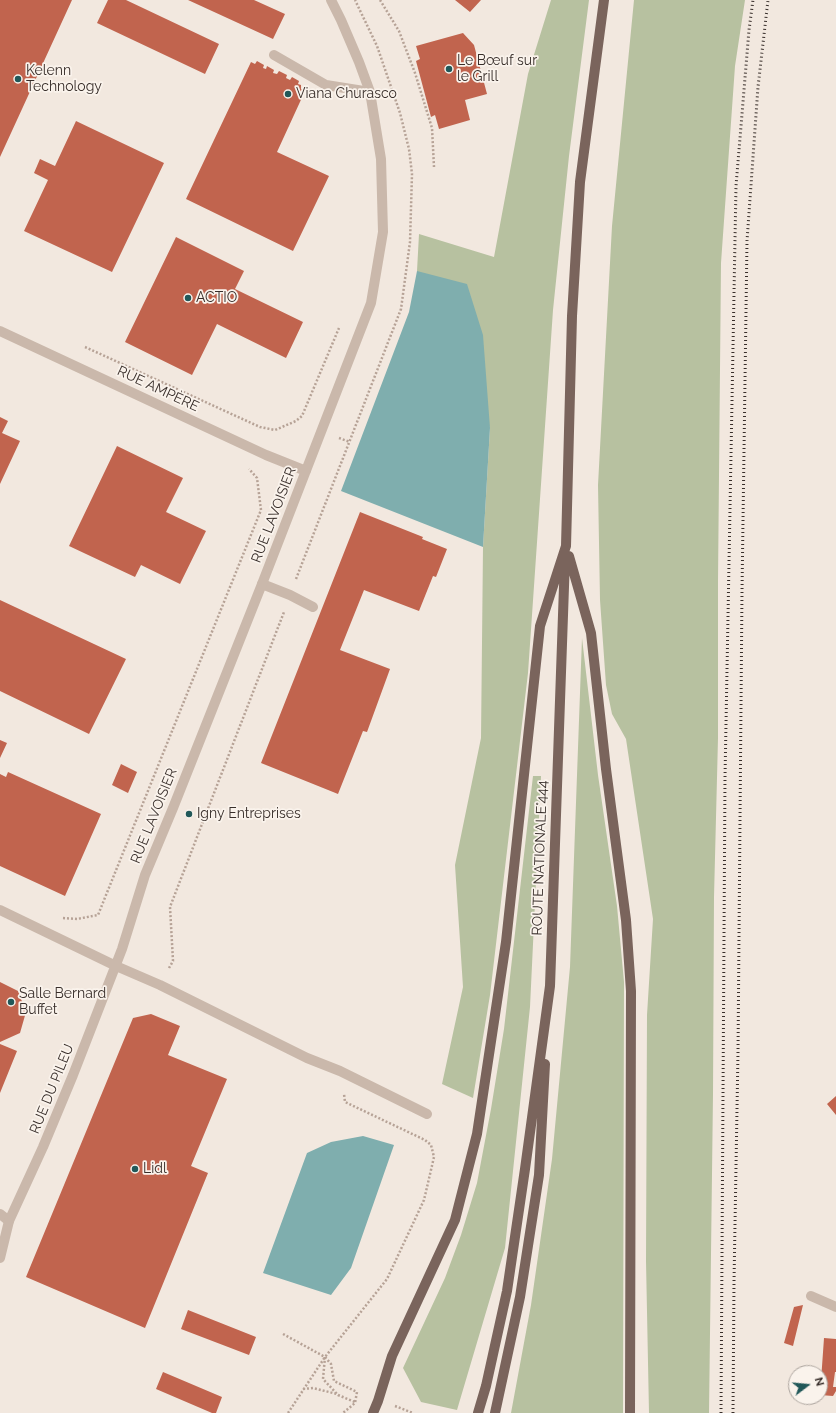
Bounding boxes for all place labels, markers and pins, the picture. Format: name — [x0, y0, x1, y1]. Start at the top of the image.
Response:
place label: Le Bœuf sur le Grill — [457, 53, 537, 86]
place label: Kelenn Technology — [26, 63, 102, 96]
marker: Le Bœuf sur le Grill — [444, 64, 454, 74]
marker: Kelenn Technology — [13, 74, 23, 84]
place label: Viana Churasco — [296, 86, 397, 102]
marker: Viana Churasco — [283, 89, 293, 99]
place label: ACTIO — [196, 290, 237, 306]
marker: ACTIO — [183, 293, 193, 303]
place label: Igny Entreprises — [197, 806, 301, 822]
marker: Igny Entreprises — [184, 809, 194, 819]
place label: Salle Bernard Buffet — [19, 986, 106, 1018]
marker: Salle Bernard Buffet — [6, 997, 16, 1007]
place label: Lidl — [143, 1161, 167, 1177]
marker: Lidl — [130, 1164, 140, 1174]

